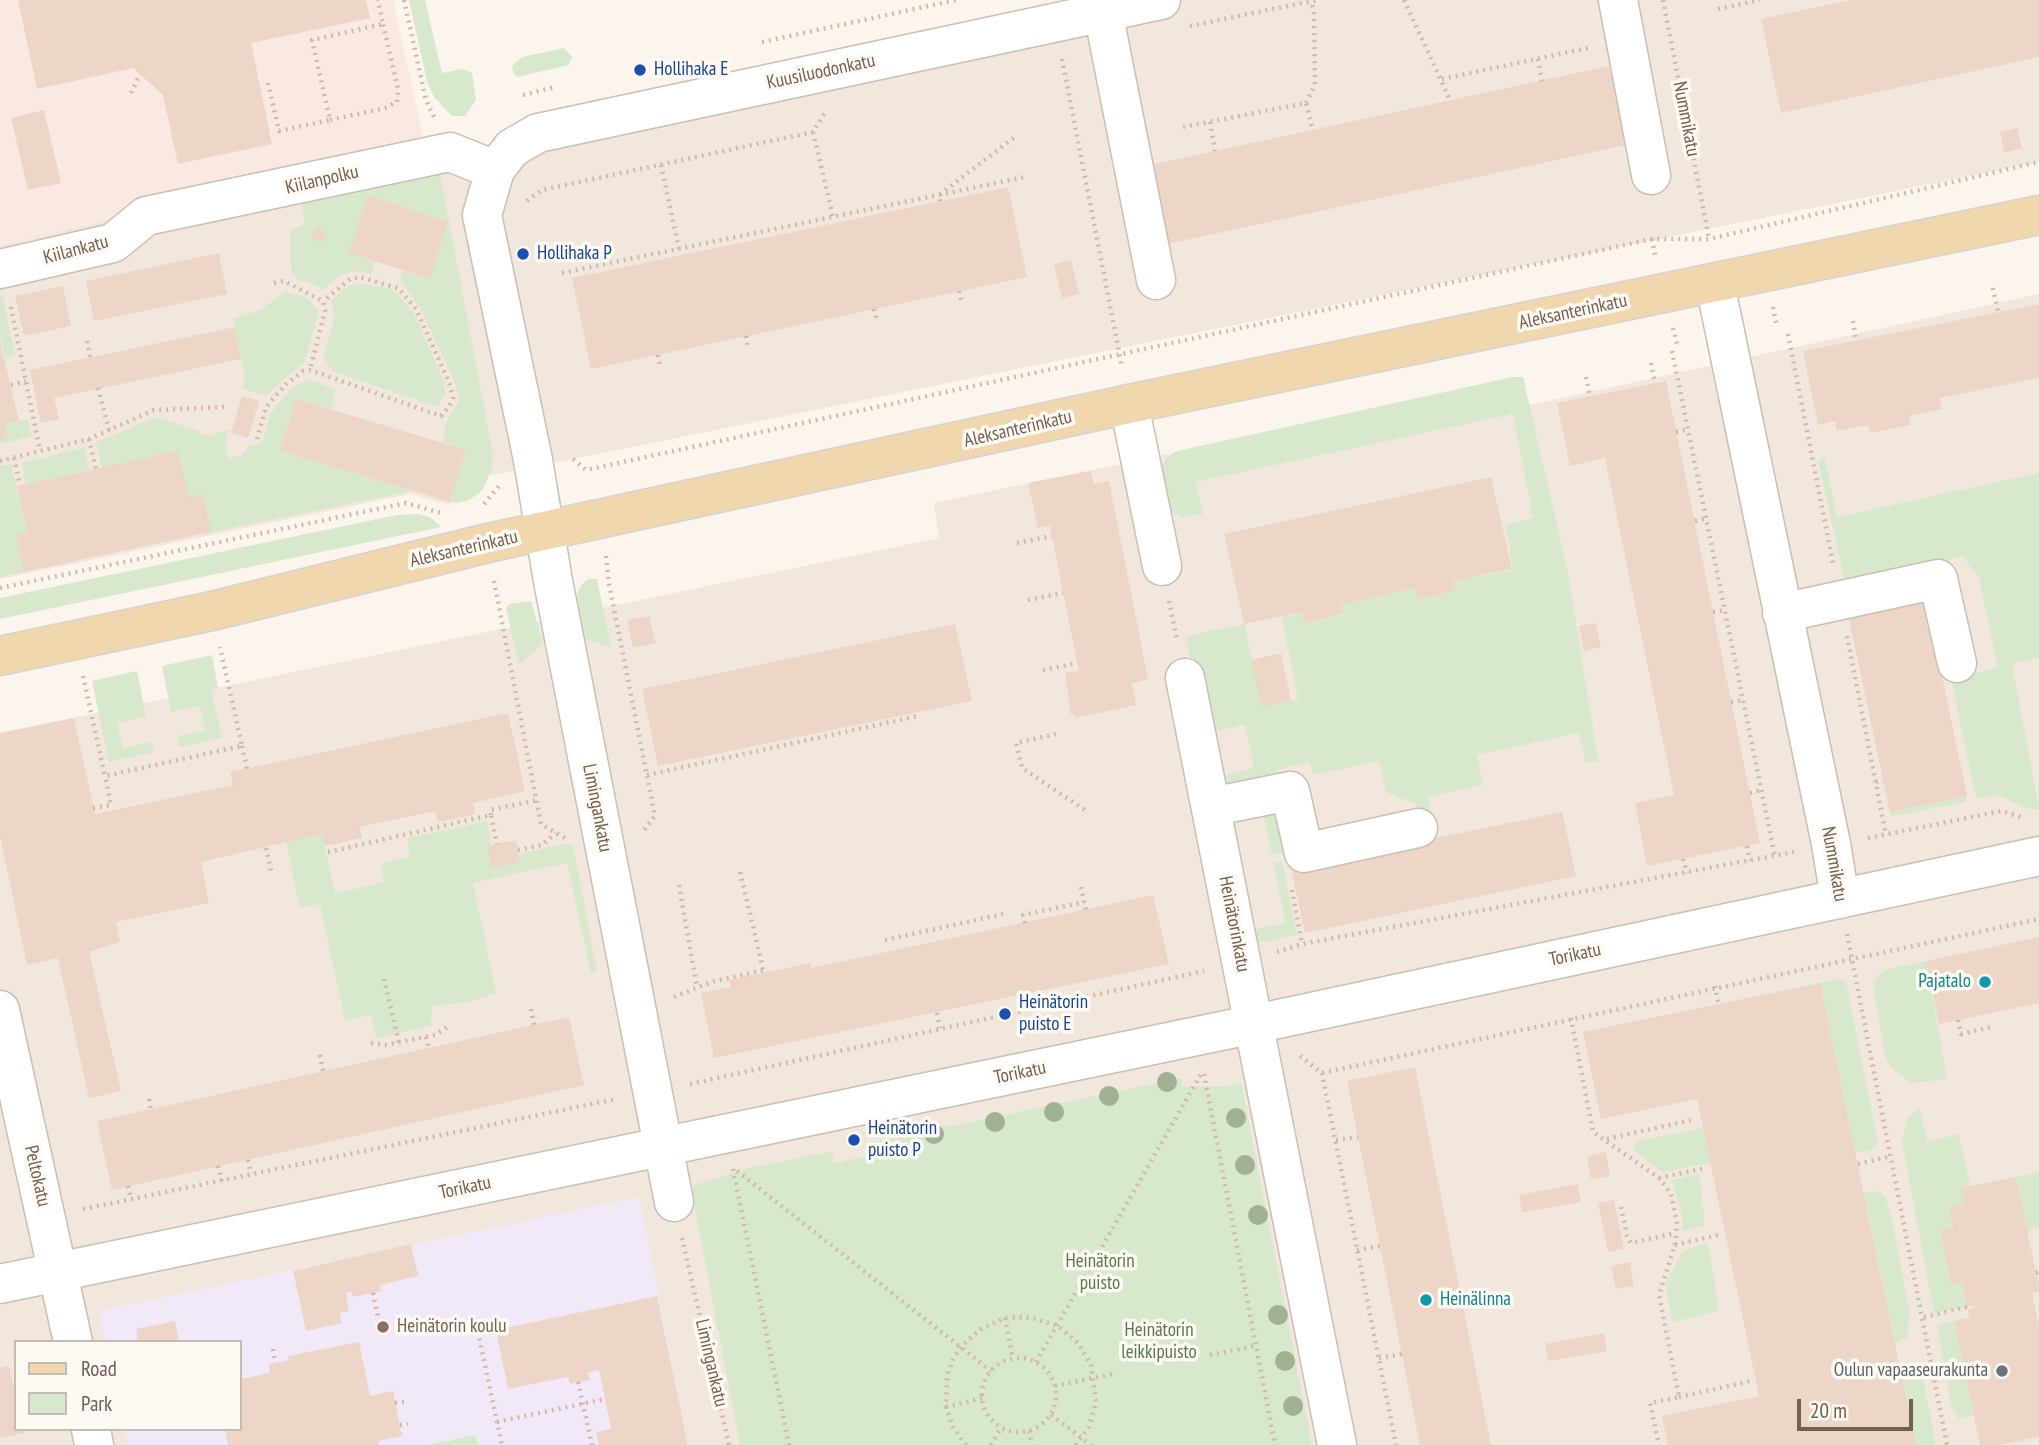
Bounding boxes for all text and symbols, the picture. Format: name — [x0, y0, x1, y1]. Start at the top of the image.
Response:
street label: Kuusiluodonkatu — [765, 49, 877, 95]
place label: Hollihaka E — [654, 59, 728, 81]
marker: Hollihaka E — [632, 62, 648, 78]
street label: Nummikatu — [1668, 80, 1704, 158]
street label: Kiilanpolku — [283, 161, 361, 199]
street label: Kiilankatu — [41, 230, 111, 270]
place label: Hollihaka P — [537, 243, 612, 265]
marker: Hollihaka P — [515, 246, 531, 262]
street label: Aleksanterinkatu — [1517, 289, 1629, 335]
street label: Aleksanterinkatu — [962, 406, 1074, 452]
street label: Aleksanterinkatu — [408, 526, 520, 572]
street label: Limingankatu — [577, 762, 617, 854]
street label: Nummikatu — [1816, 825, 1852, 903]
street label: Heinätorinkatu — [1214, 874, 1254, 974]
street label: Torikatu — [1547, 938, 1603, 972]
place label: Pajatalo — [1918, 971, 1971, 993]
marker: Pajatalo — [1977, 974, 1993, 990]
place label: Heinätorin puisto E — [1019, 992, 1088, 1036]
marker: Heinätorin puisto E — [997, 1006, 1013, 1022]
street label: Torikatu — [992, 1056, 1048, 1090]
place label: Heinätorin puisto P — [868, 1118, 937, 1162]
marker: Heinätorin puisto P — [846, 1132, 862, 1148]
street label: Peltokatu — [19, 1143, 55, 1209]
street label: Torikatu — [437, 1171, 493, 1205]
park label: Heinätorin puisto — [1065, 1251, 1135, 1295]
place label: Heinälinna — [1440, 1289, 1511, 1311]
marker: Heinälinna — [1418, 1292, 1434, 1308]
place label: Heinätorin koulu — [397, 1316, 506, 1338]
street label: Limingankatu — [690, 1317, 732, 1409]
marker: Heinätorin koulu — [375, 1319, 391, 1335]
park label: Heinätorin leikkipuisto — [1121, 1320, 1197, 1364]
legend — [14, 1340, 242, 1431]
text: Road — [81, 1355, 117, 1382]
place label: Oulun vapaaseurakunta — [1834, 1360, 1988, 1382]
marker: Oulun vapaaseurakunta — [1994, 1363, 2010, 1379]
scale bar — [1801, 1386, 1916, 1430]
text: Park — [81, 1390, 112, 1417]
text: 20 m — [1810, 1397, 1847, 1424]

